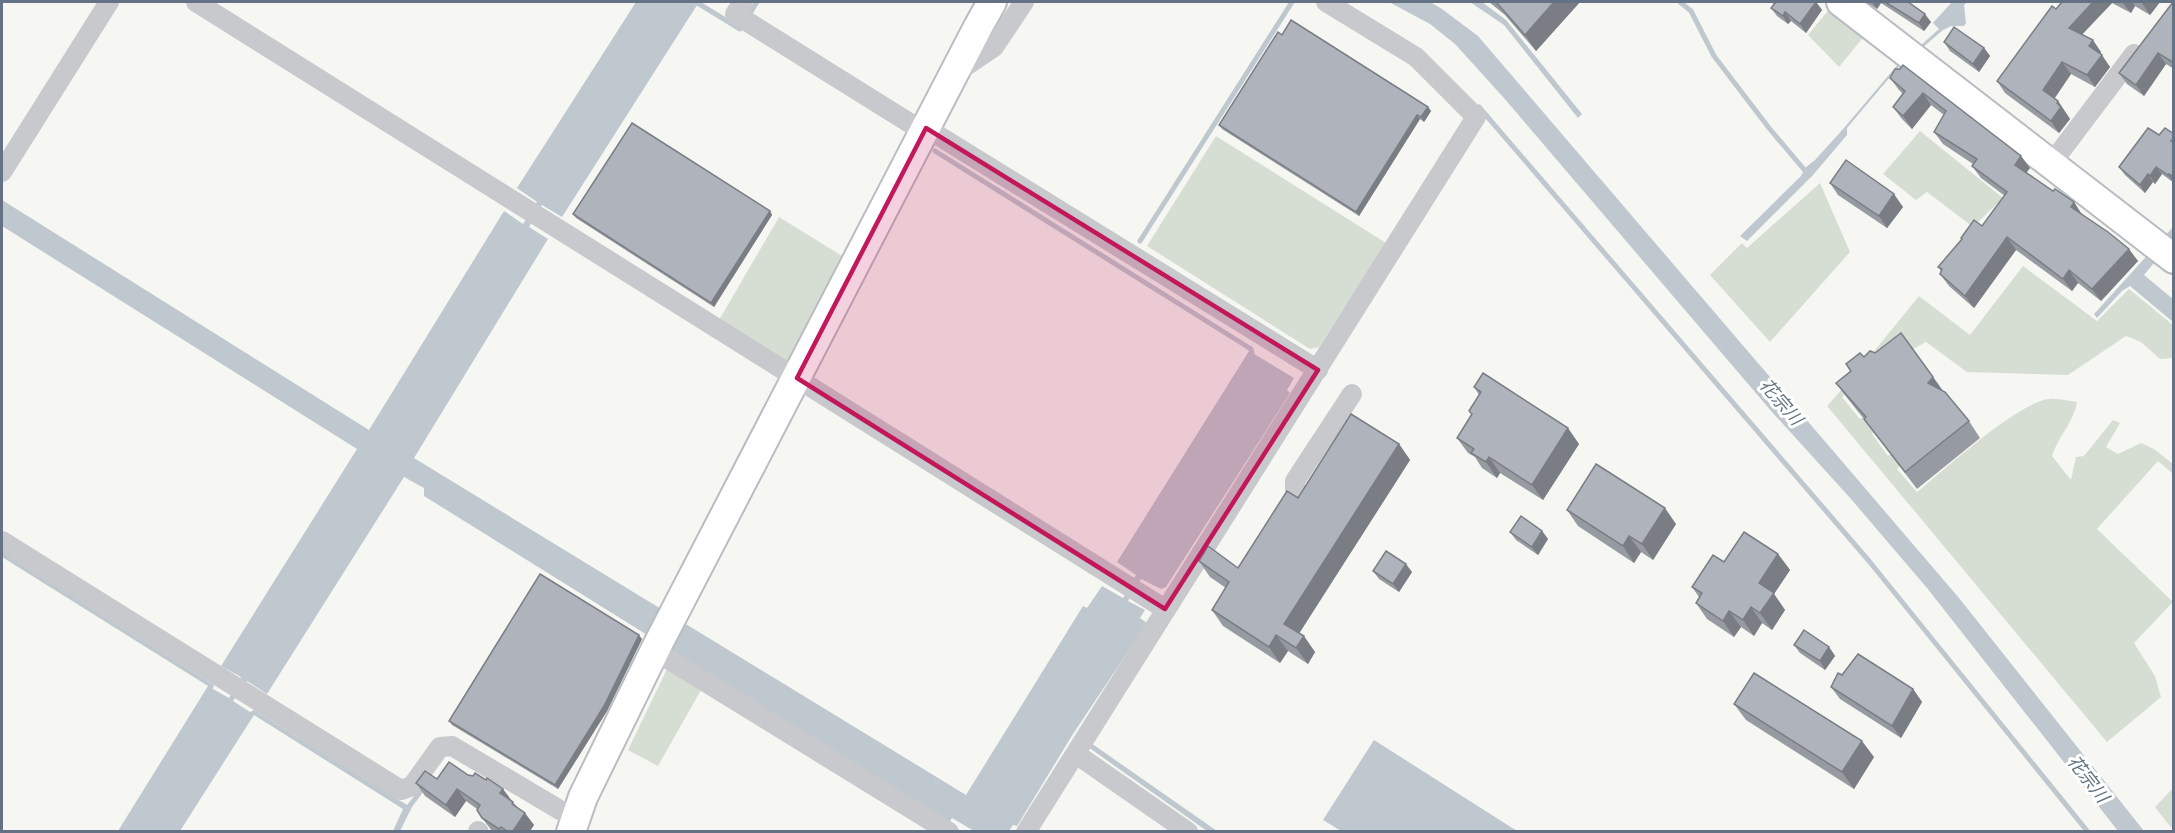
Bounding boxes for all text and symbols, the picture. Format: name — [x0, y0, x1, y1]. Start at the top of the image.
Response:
water label: 花宗川 — [1754, 373, 1810, 432]
water label: 花宗川 — [2062, 750, 2116, 809]

